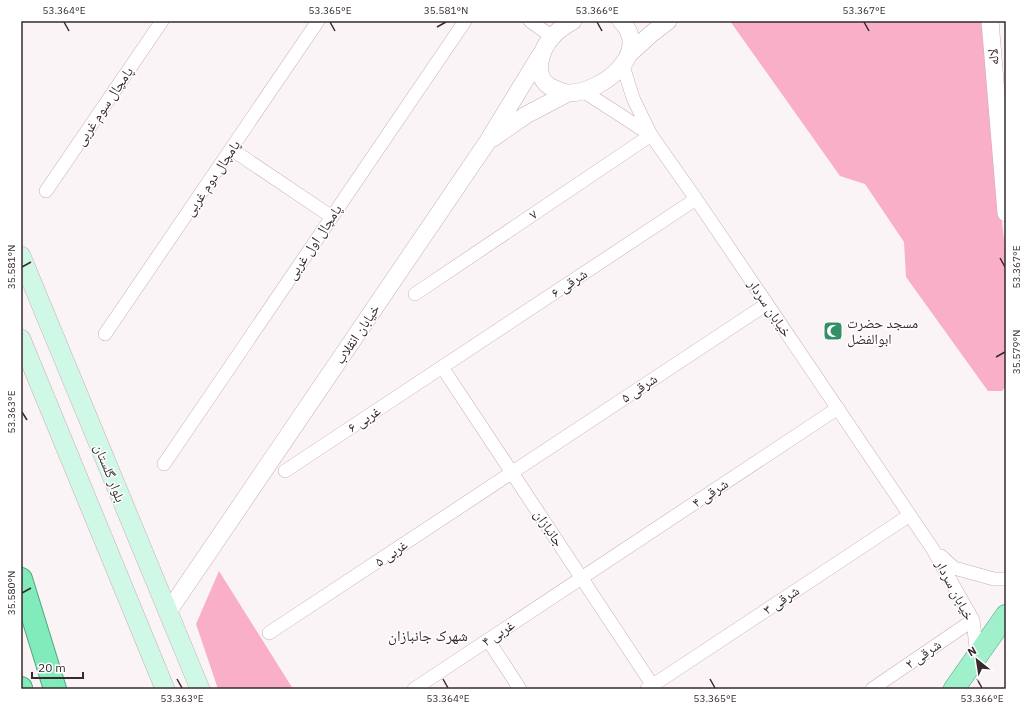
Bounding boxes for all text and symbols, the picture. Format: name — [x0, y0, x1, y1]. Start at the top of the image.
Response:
text: 53.364°E — [42, 4, 86, 17]
text: 53.365°E — [308, 4, 352, 17]
text: 35.581°N — [424, 4, 468, 17]
text: 53.366°E — [575, 4, 619, 17]
text: 53.367°E — [842, 4, 886, 17]
street label: لاله — [983, 48, 1003, 66]
street label: پامچال سوم غربی — [71, 63, 138, 149]
street label: پامچال دوم غربی — [180, 136, 245, 220]
street label: پامچال اول غربی — [282, 201, 346, 283]
street label: ۷ — [525, 205, 541, 223]
text: 35.581°N — [5, 245, 18, 289]
text: 53.367°E — [1010, 245, 1023, 289]
street label: ۶ شرقی — [547, 264, 591, 302]
street label: خیابان سردار — [744, 275, 796, 340]
street label: خیابان انقلاب — [330, 301, 384, 367]
place label: مسجد حضرت ابوالفضل — [847, 314, 918, 348]
mosque icon: مسجد حضرت ابوالفضل — [822, 320, 844, 342]
text: 35.579°N — [1010, 330, 1023, 374]
street label: ۵ شرقی — [617, 369, 661, 407]
text: 53.363°E — [5, 390, 18, 434]
street label: ۶ غربی — [344, 402, 384, 436]
street label: بلوار گلستان — [90, 441, 130, 505]
street label: ۴ شرقی — [688, 474, 732, 512]
street label: جانبازان — [530, 506, 568, 550]
street label: ۵ غربی — [371, 536, 411, 570]
street label: خیابان سردار — [931, 556, 978, 623]
text: 35.580°N — [5, 571, 18, 615]
street label: ۳ شرقی — [759, 581, 803, 619]
street label: ۴ غربی — [478, 616, 518, 650]
district label: شهرک جانبازان — [388, 626, 468, 646]
street label: ۲ شرقی — [901, 635, 945, 673]
north arrow — [957, 640, 997, 680]
text: N — [965, 643, 979, 659]
scale bar — [32, 654, 83, 680]
text: 20 m — [38, 660, 66, 675]
text: 53.363°E — [160, 692, 204, 705]
text: 53.364°E — [426, 692, 470, 705]
text: 53.365°E — [693, 692, 737, 705]
text: 53.366°E — [960, 692, 1004, 705]

